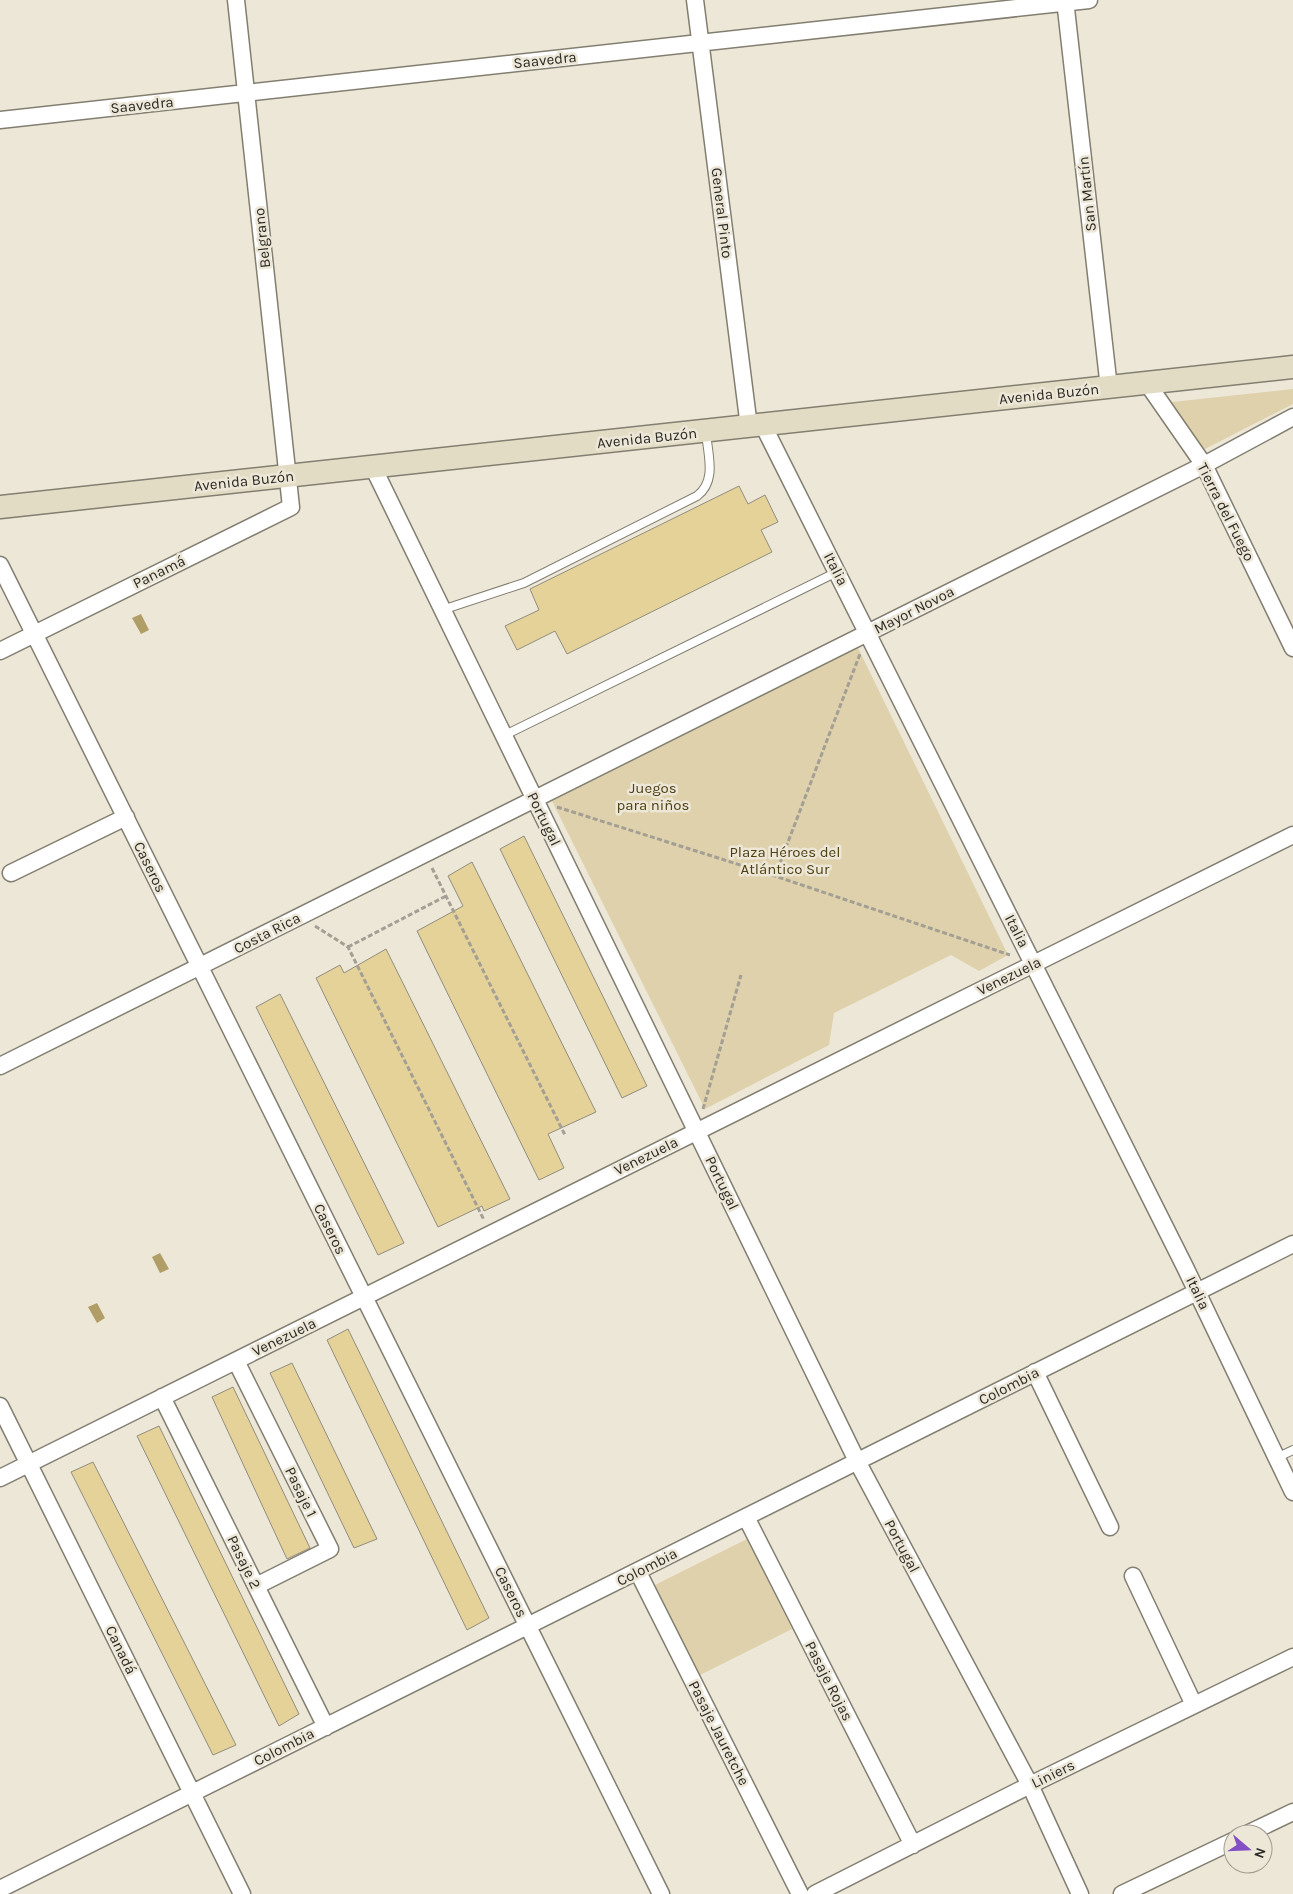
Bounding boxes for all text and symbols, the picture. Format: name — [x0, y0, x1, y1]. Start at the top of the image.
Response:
street label: Saavedra — [513, 48, 577, 72]
street label: Saavedra — [110, 93, 174, 117]
street label: San Martín — [1074, 156, 1100, 232]
street label: General Pinto — [708, 167, 736, 259]
street label: Belgrano — [250, 207, 274, 269]
street label: Avenida Buzón — [998, 380, 1100, 408]
street label: Avenida Buzón — [596, 424, 698, 452]
street label: Tierra del Fuego — [1194, 460, 1258, 564]
street label: Avenida Buzón — [193, 467, 295, 495]
street label: Italia — [820, 549, 852, 589]
street label: Panamá — [130, 552, 188, 592]
street label: Mayor Novoa — [871, 582, 957, 638]
park label: Juegos para niños — [617, 779, 689, 814]
street label: Portugal — [523, 789, 565, 849]
street label: Caseros — [130, 839, 170, 895]
park label: Plaza Héroes del Atlántico Sur — [730, 843, 840, 878]
street label: Costa Rica — [231, 909, 303, 957]
street label: Italia — [1001, 911, 1033, 951]
street label: Venezuela — [974, 953, 1044, 999]
street label: Venezuela — [611, 1133, 681, 1179]
street label: Portugal — [701, 1153, 743, 1213]
street label: Caseros — [310, 1201, 350, 1257]
street label: Italia — [1182, 1273, 1214, 1313]
street label: Venezuela — [249, 1314, 319, 1360]
street label: Colombia — [976, 1363, 1042, 1409]
street label: Pasaje 1 — [281, 1464, 321, 1520]
street label: Portugal — [881, 1516, 923, 1576]
street label: Pasaje 2 — [223, 1532, 265, 1592]
street label: Colombia — [614, 1544, 680, 1590]
street label: Caseros — [491, 1564, 531, 1620]
street label: Canadá — [102, 1623, 140, 1677]
street label: Pasaje Rojas — [801, 1638, 857, 1724]
street label: Pasaje Jauretche — [685, 1678, 753, 1788]
street label: Colombia — [251, 1724, 317, 1770]
street label: Liniers — [1028, 1756, 1078, 1792]
north arrow — [1223, 1824, 1273, 1874]
text: N — [1250, 1846, 1269, 1861]

